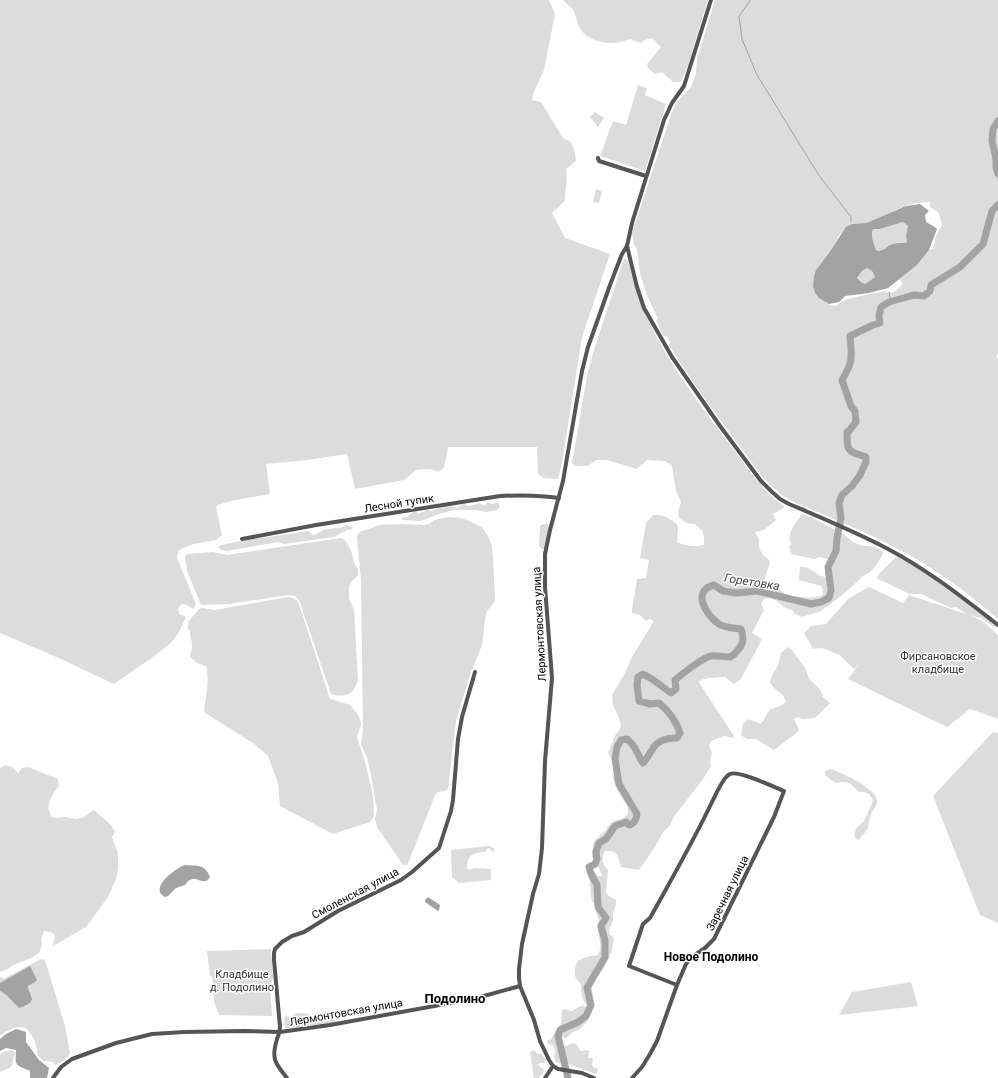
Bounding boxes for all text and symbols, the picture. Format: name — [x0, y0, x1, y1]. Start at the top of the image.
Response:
street label: Лесной тупик — [363, 492, 435, 515]
street label: Лермонтовская улица — [530, 566, 549, 682]
water label: Горетовка — [723, 571, 781, 593]
park label: Фирсановское кладбище — [900, 650, 976, 676]
street label: Заречная улица — [704, 854, 751, 933]
street label: Смоленская улица — [309, 865, 401, 922]
district label: Новое Подолино — [664, 950, 758, 964]
park label: Кладбище д. Подолино — [210, 968, 274, 994]
district label: Подолино — [425, 991, 485, 1006]
street label: Лермонтовская улица — [288, 996, 404, 1029]

